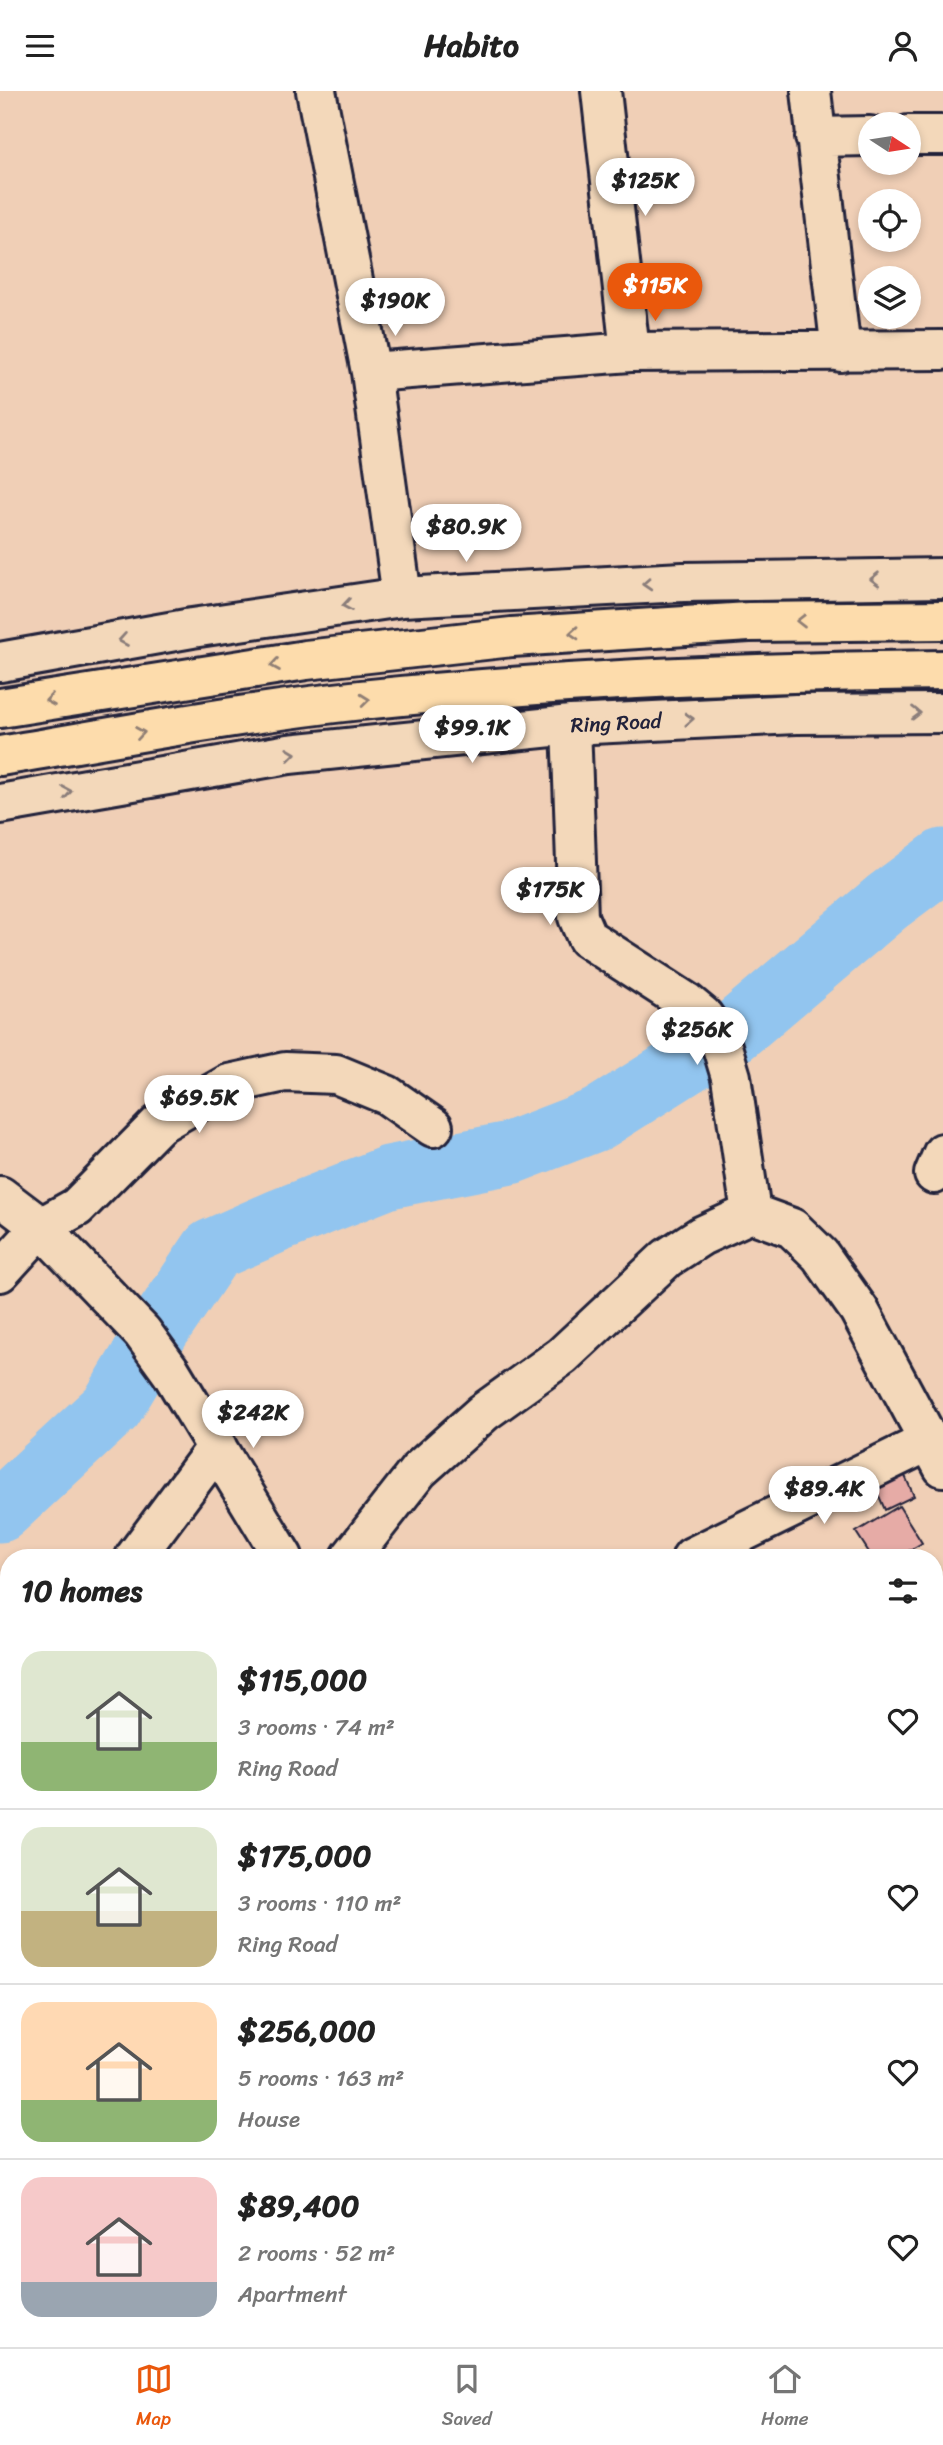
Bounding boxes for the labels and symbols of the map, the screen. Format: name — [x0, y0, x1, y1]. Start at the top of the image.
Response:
north arrow — [858, 112, 920, 175]
pin: $125K — [596, 159, 694, 218]
pin: $115K — [606, 264, 704, 323]
pin: $190K — [346, 279, 444, 338]
pin: $80.9K — [409, 505, 523, 564]
one-way arrow — [869, 571, 880, 587]
one-way arrow — [642, 576, 653, 591]
one-way arrow — [341, 597, 353, 612]
one-way arrow — [796, 613, 806, 629]
one-way arrow — [568, 625, 579, 640]
one-way arrow — [117, 632, 129, 647]
one-way arrow — [269, 657, 281, 672]
one-way arrow — [44, 693, 56, 708]
one-way arrow — [359, 693, 371, 708]
street label: Ring Road — [570, 702, 664, 744]
pin: $99.1K — [415, 705, 529, 765]
one-way arrow — [911, 705, 922, 721]
one-way arrow — [684, 712, 695, 727]
one-way arrow — [134, 726, 146, 741]
one-way arrow — [286, 746, 297, 761]
one-way arrow — [61, 785, 73, 800]
pin: $175K — [501, 867, 599, 927]
pin: $256K — [648, 1007, 746, 1067]
pin: $69.5K — [142, 1075, 256, 1135]
pin: $242K — [204, 1391, 302, 1450]
pin: $89.4K — [767, 1467, 881, 1526]

